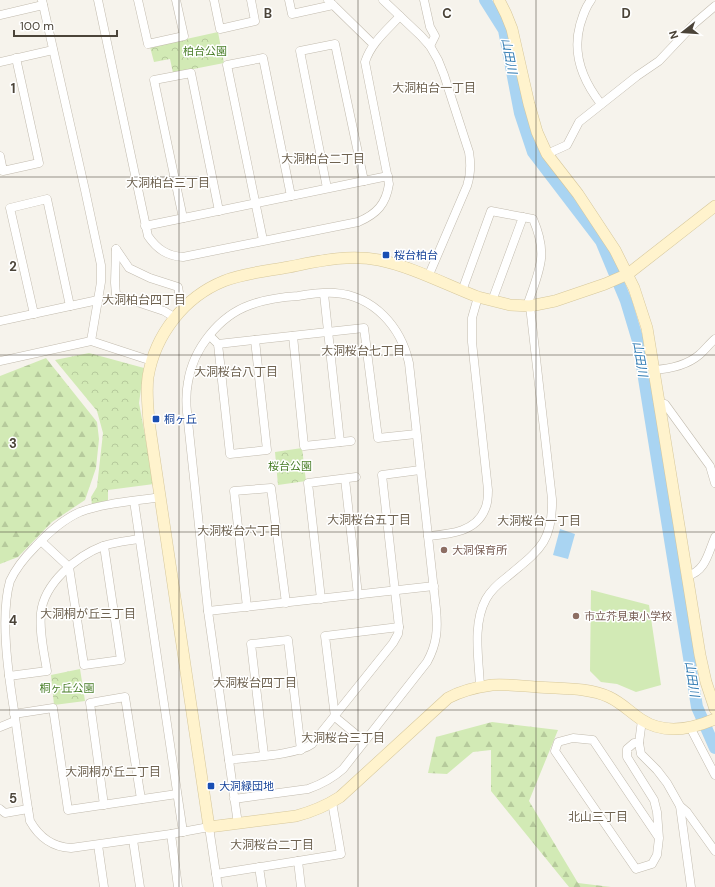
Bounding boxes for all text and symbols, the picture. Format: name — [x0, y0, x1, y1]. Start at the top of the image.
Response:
text: B — [264, 5, 272, 22]
text: C — [442, 5, 452, 22]
text: D — [621, 5, 631, 22]
scale bar — [14, 12, 117, 38]
north arrow — [663, 12, 703, 52]
text: 100 m — [20, 18, 54, 34]
text: N — [666, 29, 681, 41]
water label: 山田川 — [498, 37, 521, 77]
park label: 柏台公園 — [183, 44, 227, 58]
text: 1 — [11, 80, 15, 97]
district label: 大洞柏台一丁目 — [392, 80, 476, 96]
district label: 大洞柏台二丁目 — [281, 151, 365, 167]
district label: 大洞柏台三丁目 — [126, 175, 210, 191]
place label: 桜台柏台 — [394, 248, 438, 262]
marker: 桜台柏台 — [381, 250, 391, 260]
text: 2 — [9, 258, 17, 275]
district label: 大洞柏台四丁目 — [102, 292, 186, 308]
water label: 山田川 — [629, 340, 651, 380]
district label: 大洞桜台七丁目 — [321, 343, 405, 359]
district label: 大洞桜台八丁目 — [194, 364, 278, 380]
place label: 桐ヶ丘 — [164, 412, 197, 426]
marker: 桐ヶ丘 — [151, 414, 161, 424]
text: 3 — [9, 435, 17, 452]
park label: 桜台公園 — [268, 459, 312, 473]
district label: 大洞桜台五丁目 — [327, 512, 411, 528]
district label: 大洞桜台一丁目 — [497, 513, 581, 529]
district label: 大洞桜台六丁目 — [197, 523, 281, 539]
place label: 大洞保育所 — [452, 543, 508, 557]
marker: 大洞保育所 — [439, 545, 449, 555]
district label: 大洞桐が丘三丁目 — [40, 606, 136, 622]
place label: 市立芥見東小学校 — [584, 609, 672, 623]
marker: 市立芥見東小学校 — [571, 611, 581, 621]
text: 4 — [9, 612, 17, 629]
water label: 山田川 — [681, 660, 703, 700]
district label: 大洞桜台四丁目 — [213, 675, 297, 691]
park label: 桐ヶ丘公園 — [40, 681, 95, 695]
district label: 大洞桜台三丁目 — [301, 730, 385, 746]
district label: 大洞桐が丘二丁目 — [65, 764, 161, 780]
place label: 大洞緑団地 — [219, 779, 274, 793]
marker: 大洞緑団地 — [206, 781, 216, 791]
text: 5 — [9, 790, 17, 807]
district label: 北山三丁目 — [568, 809, 628, 825]
district label: 大洞桜台二丁目 — [230, 837, 314, 853]

